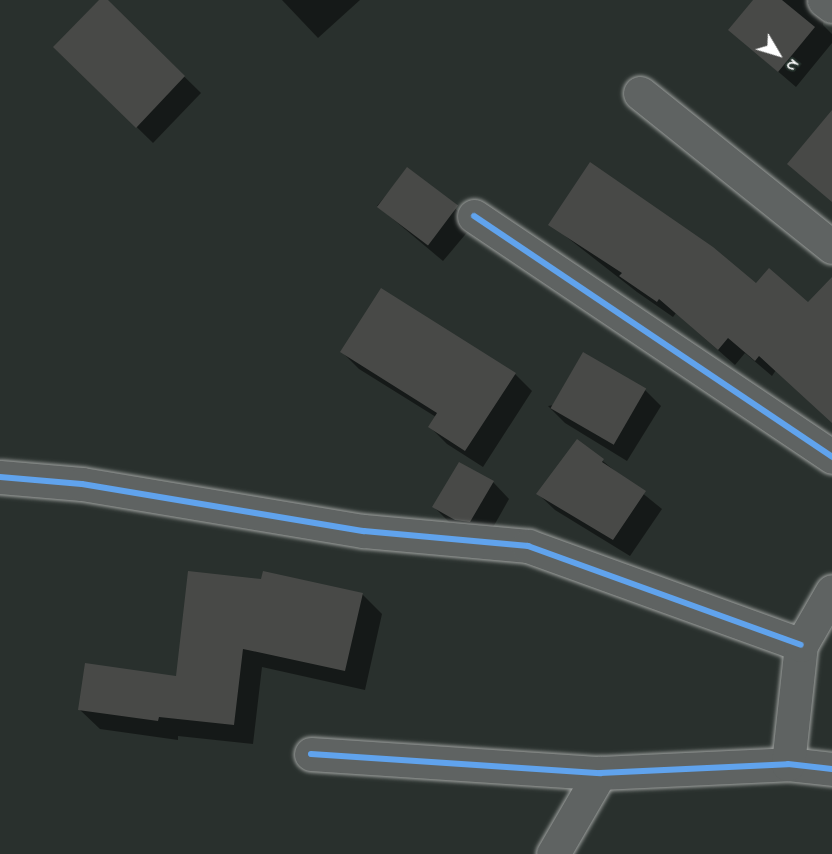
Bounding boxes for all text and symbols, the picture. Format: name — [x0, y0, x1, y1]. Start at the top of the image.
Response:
north arrow — [748, 24, 808, 84]
text: N — [779, 53, 805, 77]

